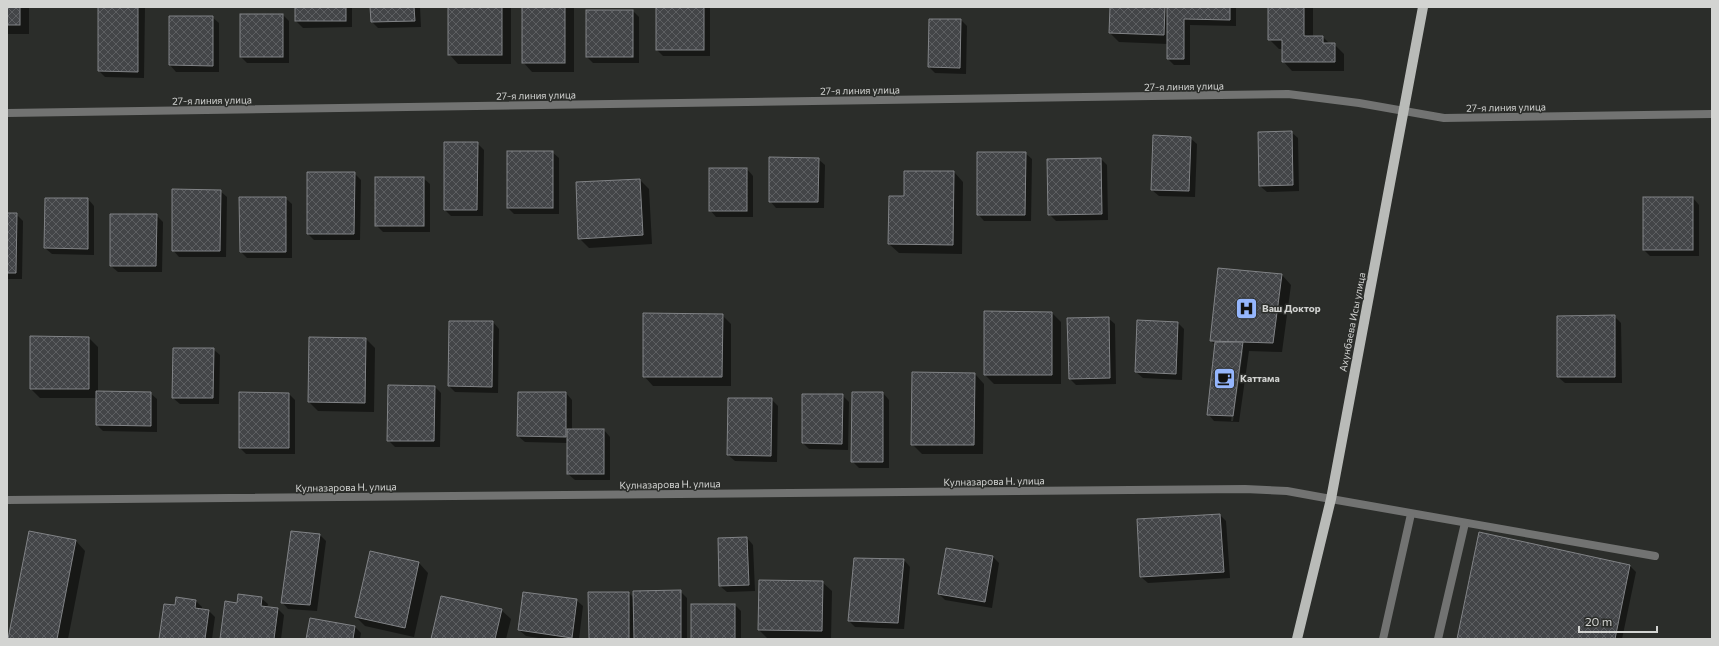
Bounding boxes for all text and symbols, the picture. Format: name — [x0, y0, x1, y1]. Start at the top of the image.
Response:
street label: 27-я линия улица — [1144, 79, 1224, 93]
street label: 27-я линия улица — [820, 83, 900, 97]
street label: 27-я линия улица — [496, 88, 576, 102]
street label: 27-я линия улица — [172, 93, 252, 107]
street label: 27-я линия улица — [1466, 100, 1546, 114]
street label: Ахунбаева Исы улица — [1336, 271, 1368, 373]
hospital icon: Ваш Доктор — [1233, 295, 1259, 321]
place label: Ваш Доктор — [1262, 302, 1321, 314]
cafe icon: Каттама — [1211, 365, 1237, 391]
place label: Каттама — [1240, 372, 1280, 384]
street label: Кулназарова Н. улица — [943, 474, 1045, 488]
street label: Кулназарова Н. улица — [619, 477, 721, 491]
street label: Кулназарова Н. улица — [295, 480, 397, 494]
scale bar — [1579, 608, 1657, 634]
text: 20 m — [1585, 614, 1612, 628]

